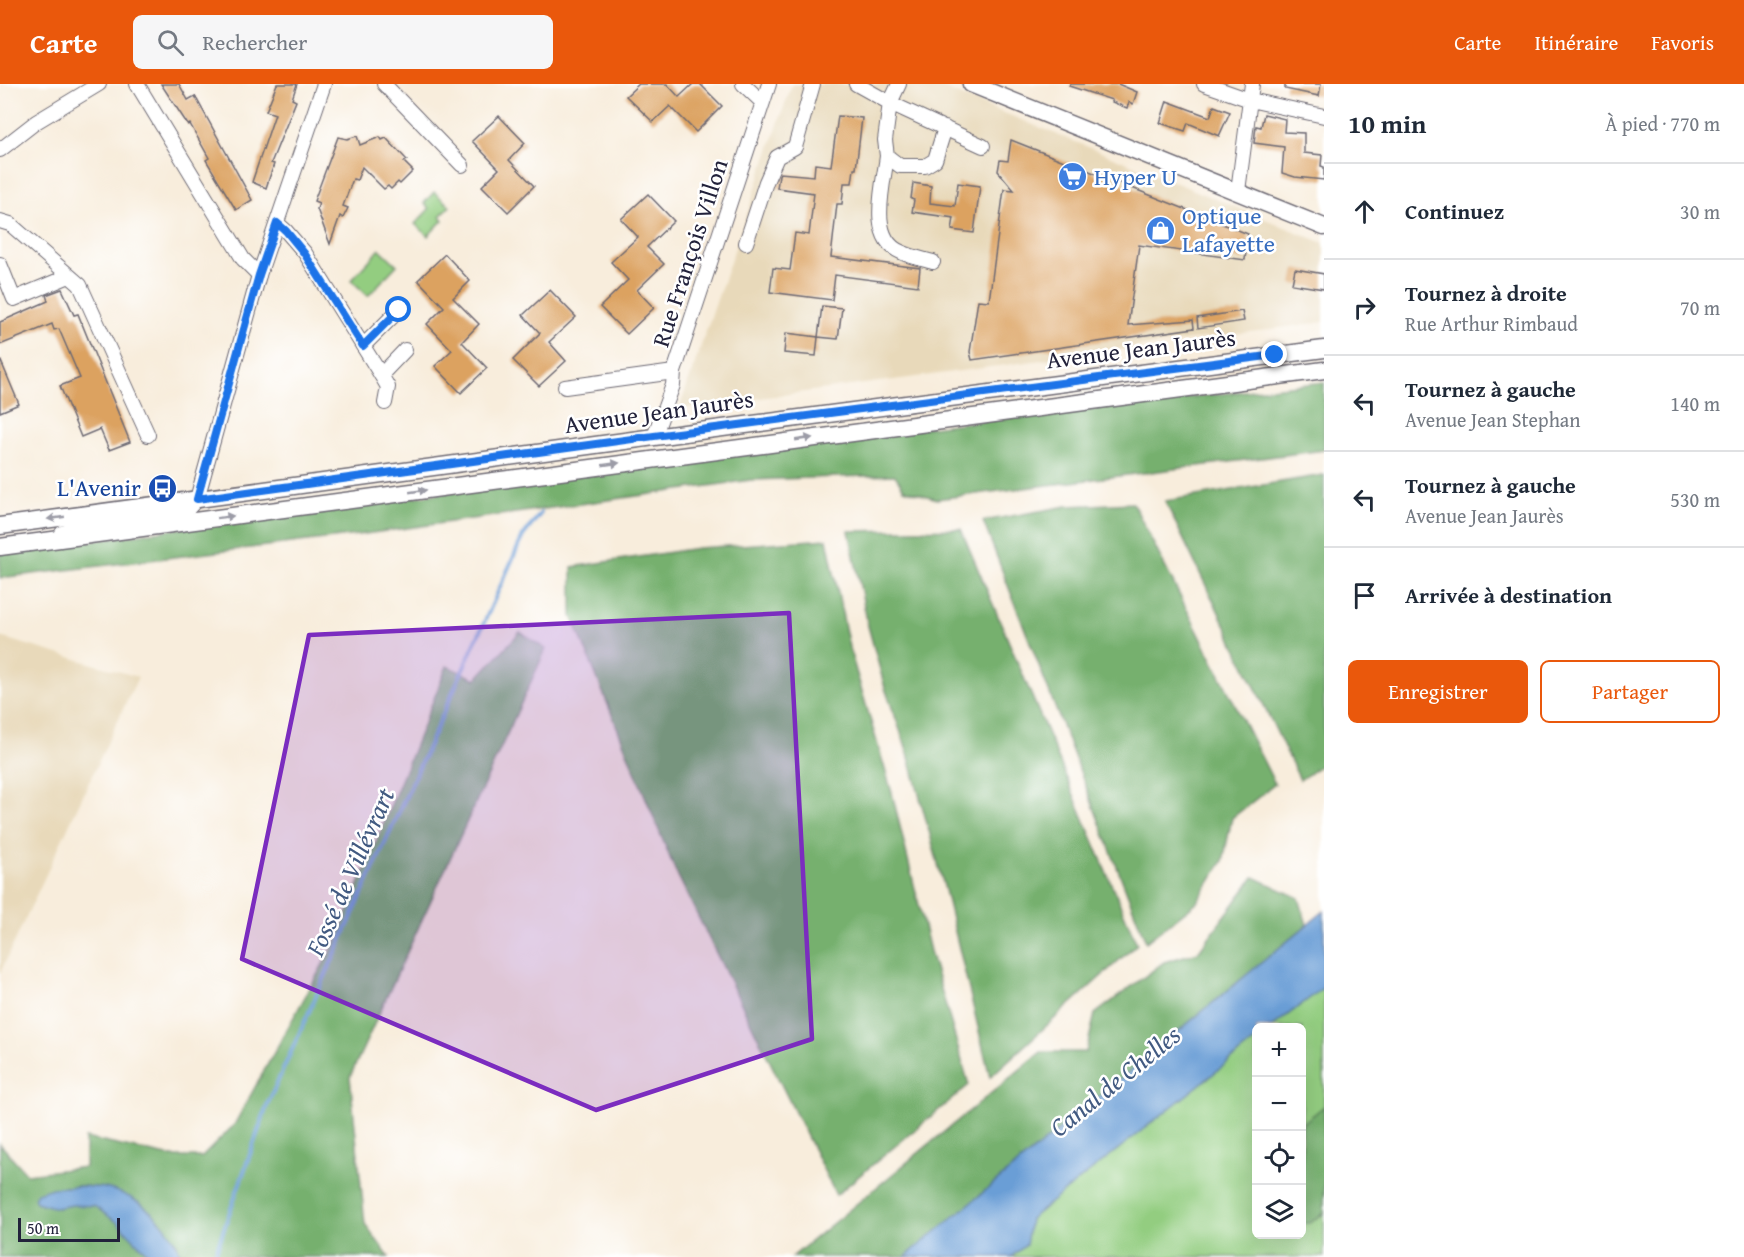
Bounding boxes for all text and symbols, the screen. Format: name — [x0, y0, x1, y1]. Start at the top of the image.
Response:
search box — [133, 15, 553, 69]
text: Carte — [30, 22, 97, 63]
icon: search — [154, 26, 187, 59]
text: Rechercher — [202, 26, 307, 58]
text: Carte — [1454, 27, 1501, 58]
text: Itinéraire — [1534, 27, 1618, 58]
text: Favoris — [1651, 27, 1714, 58]
text: 10 min — [1348, 104, 1426, 143]
text: À pied · 770 m — [1605, 109, 1720, 138]
street label: Rue François Villon — [643, 154, 737, 351]
place label: Hyper U — [1094, 159, 1177, 194]
supermarket icon: Hyper U — [1057, 161, 1089, 193]
icon: ahead — [1348, 195, 1381, 228]
text: Continuez — [1405, 195, 1504, 227]
text: 30 m — [1680, 197, 1720, 226]
place label: Optique Lafayette — [1182, 198, 1275, 261]
shop icon: Optique Lafayette — [1145, 214, 1177, 246]
text: Tournez à droite — [1405, 277, 1567, 309]
icon: right — [1348, 291, 1381, 324]
text: 70 m — [1680, 293, 1720, 322]
route start — [385, 296, 411, 322]
text: Rue Arthur Rimbaud — [1405, 309, 1578, 338]
street label: Avenue Jean Jaurès — [1044, 320, 1238, 377]
route end — [1261, 341, 1287, 367]
text: Tournez à gauche — [1405, 373, 1576, 405]
street label: Avenue Jean Jaurès — [562, 381, 756, 442]
icon: left — [1348, 387, 1381, 420]
text: 140 m — [1670, 389, 1720, 418]
text: Avenue Jean Stephan — [1405, 405, 1581, 434]
one-way arrow — [795, 434, 814, 443]
one-way arrow — [601, 460, 620, 469]
text: Tournez à gauche — [1405, 469, 1576, 501]
place label: L'Avenir — [57, 470, 141, 505]
bus stop icon: L'Avenir — [146, 472, 178, 504]
icon: left — [1348, 483, 1381, 516]
text: 530 m — [1670, 485, 1720, 514]
one-way arrow — [408, 486, 427, 496]
text: Avenue Jean Jaurès — [1405, 501, 1564, 530]
one-way arrow — [215, 513, 234, 522]
one-way arrow — [46, 514, 65, 523]
icon: arrive — [1348, 579, 1381, 612]
text: Arrivée à destination — [1405, 579, 1612, 611]
button: Enregistrer — [1348, 660, 1528, 723]
button: Partager — [1540, 660, 1720, 723]
water label: Fossé de Villévrart — [295, 781, 404, 963]
water label: Canal de Chelles — [1041, 1015, 1189, 1146]
map controls — [1252, 1023, 1306, 1239]
button: + — [1252, 1023, 1306, 1077]
button: − — [1252, 1077, 1306, 1131]
button: locate — [1252, 1131, 1306, 1185]
button: layers — [1252, 1185, 1306, 1239]
scale bar — [18, 1215, 120, 1242]
text: 50 m — [27, 1216, 59, 1240]

